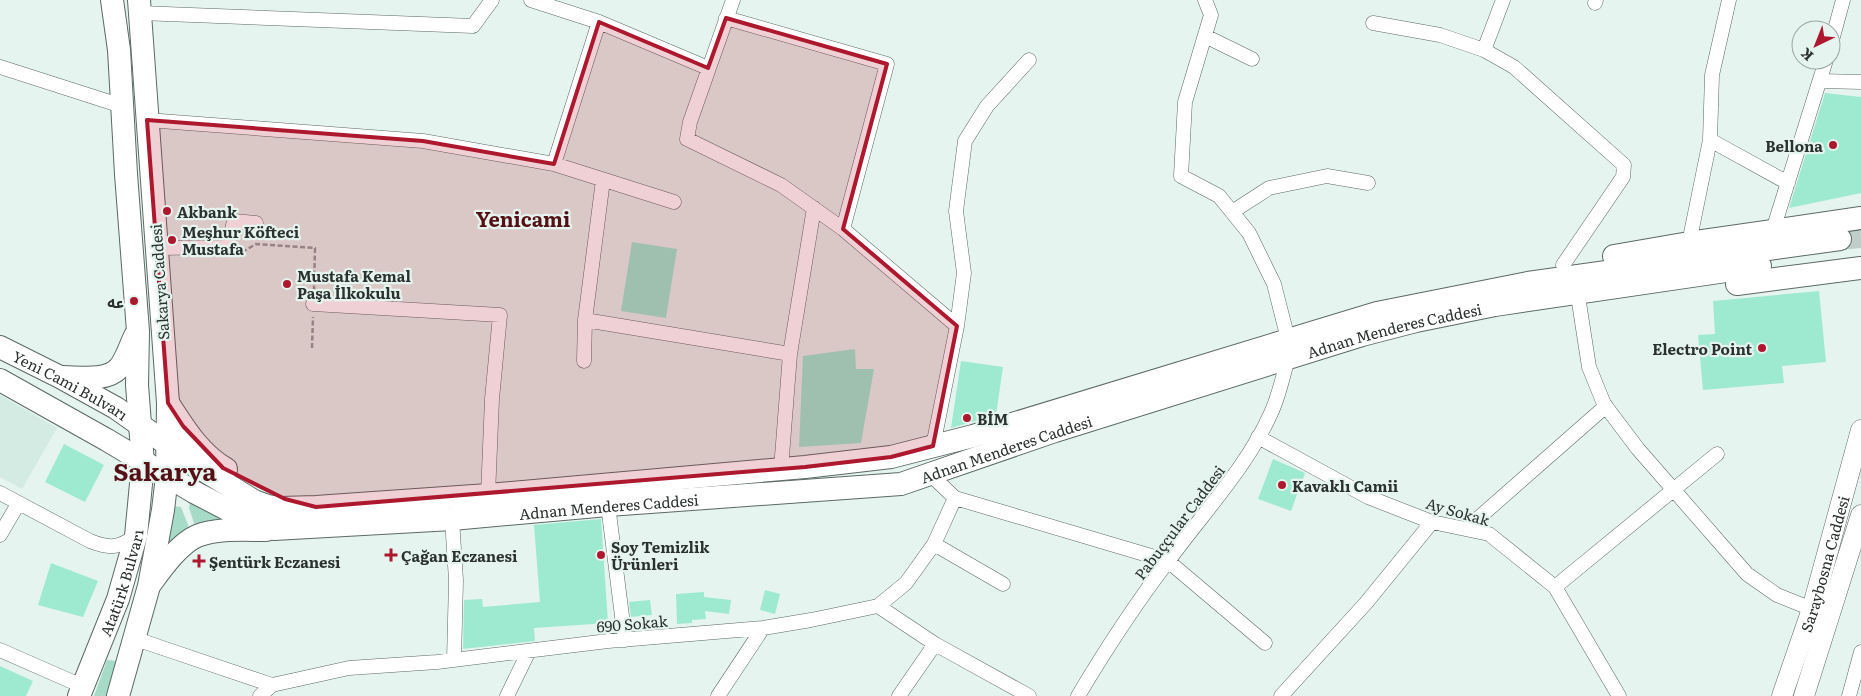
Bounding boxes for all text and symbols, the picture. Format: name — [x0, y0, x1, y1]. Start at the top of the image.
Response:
north arrow — [1791, 20, 1841, 70]
text: K — [1796, 44, 1817, 66]
place label: Bellona — [1765, 134, 1823, 157]
marker: Bellona — [1827, 139, 1839, 151]
place label: Akbank — [177, 200, 238, 223]
district label: Yenicami — [476, 203, 570, 233]
marker: Akbank — [161, 205, 173, 217]
place label: Meşhur Köfteci Mustafa — [182, 220, 300, 260]
street label: Sakarya Caddesi — [143, 223, 175, 341]
marker: Meşhur Köfteci Mustafa — [166, 234, 178, 246]
place label: Mustafa Kemal Paşa İlkokulu — [297, 264, 411, 304]
marker: Mustafa Kemal Paşa İlkokulu — [281, 278, 293, 290]
place label: عه — [107, 290, 124, 313]
marker: عه — [128, 295, 140, 307]
street label: Adnan Menderes Caddesi — [1304, 297, 1484, 363]
place label: Electro Point — [1652, 337, 1752, 360]
marker: Electro Point — [1756, 342, 1768, 354]
street label: Yeni Cami Bulvarı — [9, 344, 133, 425]
place label: BİM — [977, 407, 1009, 430]
street label: Adnan Menderes Caddesi — [917, 409, 1095, 488]
marker: BİM — [961, 412, 973, 424]
district label: Sakarya — [113, 452, 217, 489]
street label: Pabuççular Caddesi — [1128, 460, 1230, 584]
place label: Kavaklı Camii — [1292, 474, 1399, 497]
marker: Kavaklı Camii — [1276, 479, 1288, 491]
street label: Adnan Menderes Caddesi — [518, 487, 699, 524]
street label: Ay Sokak — [1423, 491, 1493, 531]
street label: Saraybosna Caddesi — [1793, 493, 1854, 635]
street label: Atatürk Bulvarı — [93, 529, 148, 640]
place label: Soy Temizlik Ürünleri — [611, 535, 710, 575]
place label: Çağan Eczanesi — [401, 544, 518, 567]
marker: Çağan Eczanesi — [385, 549, 397, 561]
marker: Soy Temizlik Ürünleri — [595, 549, 607, 561]
place label: Şentürk Eczanesi — [209, 550, 341, 573]
marker: Şentürk Eczanesi — [193, 555, 205, 567]
street label: 690 Sokak — [595, 608, 669, 638]

